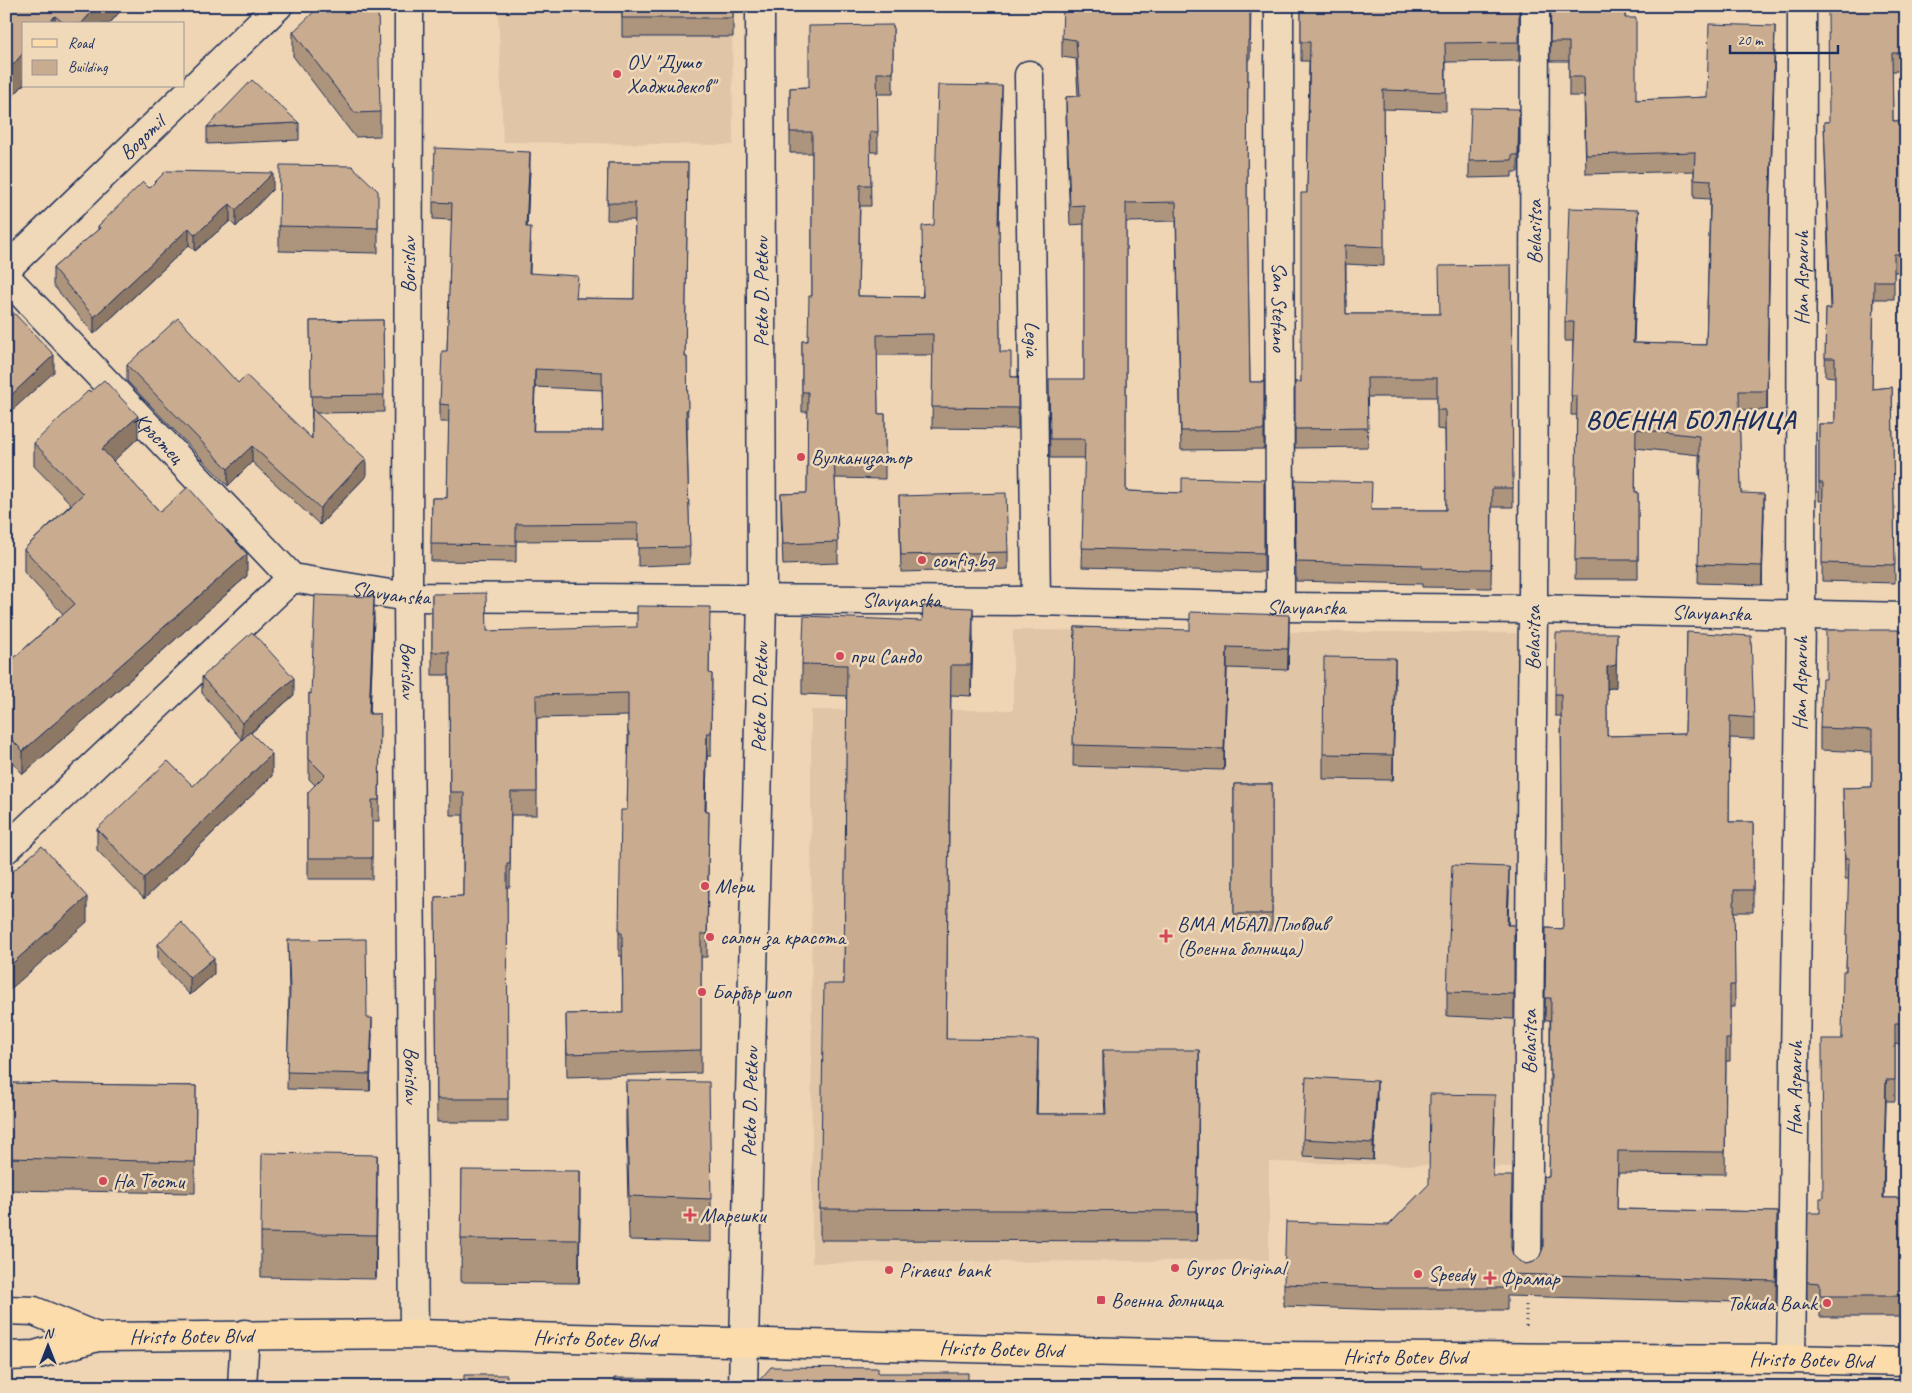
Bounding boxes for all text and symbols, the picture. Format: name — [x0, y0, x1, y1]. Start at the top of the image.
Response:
legend — [22, 22, 185, 88]
scale bar — [1730, 22, 1837, 54]
text: 20 m — [1737, 31, 1764, 50]
text: Road — [68, 34, 95, 53]
place label: ОУ "Душо Хаджидеков" — [627, 49, 719, 99]
text: Building — [68, 58, 108, 77]
marker: ОУ "Душо Хаджидеков" — [611, 68, 623, 80]
street label: Bogomil — [114, 107, 173, 166]
street label: Belasitsa — [1521, 198, 1547, 264]
street label: Han Asparuh — [1788, 229, 1815, 325]
street label: Borislav — [395, 235, 421, 293]
street label: Petko D. Petkov — [748, 235, 774, 347]
street label: San Stefano — [1266, 262, 1293, 353]
street label: Legia — [1019, 321, 1046, 359]
district label: ВОЕННА БОЛНИЦА — [1586, 403, 1797, 436]
street label: Кръстец — [129, 407, 190, 470]
place label: Вулканизатор — [811, 444, 914, 471]
marker: Вулканизатор — [795, 451, 807, 463]
place label: config.bg — [932, 547, 996, 573]
marker: config.bg — [916, 554, 928, 566]
street label: Slavyanska — [350, 575, 432, 610]
street label: Slavyanska — [862, 587, 943, 613]
street label: Slavyanska — [1267, 594, 1348, 621]
street label: Slavyanska — [1672, 599, 1753, 627]
street label: Belasitsa — [1519, 604, 1546, 670]
street label: Han Asparuh — [1786, 634, 1814, 731]
street label: Petko D. Petkov — [745, 640, 774, 752]
street label: Borislav — [395, 642, 422, 700]
place label: при Сандо — [850, 643, 923, 669]
marker: при Сандо — [834, 650, 846, 662]
place label: Мери — [715, 873, 756, 899]
marker: Мери — [699, 880, 711, 892]
place label: ВМА МБАЛ Пловдив (Военна болница) — [1177, 911, 1333, 961]
place label: салон за красота — [720, 924, 847, 951]
marker: ВМА МБАЛ Пловдив (Военна болница) — [1159, 929, 1173, 943]
marker: салон за красота — [704, 931, 716, 943]
place label: Барбър шоп — [712, 979, 792, 1005]
marker: Барбър шоп — [696, 986, 708, 998]
street label: Belasitsa — [1516, 1008, 1542, 1074]
street label: Han Asparuh — [1781, 1039, 1808, 1135]
street label: Petko D. Petkov — [736, 1045, 764, 1157]
street label: Borislav — [399, 1047, 425, 1105]
place label: На Тости — [113, 1168, 186, 1194]
marker: На Тости — [97, 1175, 109, 1187]
place label: Марешки — [700, 1202, 768, 1228]
marker: Марешки — [684, 1209, 696, 1221]
place label: Gyros Original — [1185, 1255, 1289, 1281]
place label: Piraeus bank — [899, 1257, 992, 1283]
place label: Speedy — [1428, 1261, 1477, 1287]
marker: Gyros Original — [1169, 1262, 1181, 1274]
marker: Piraeus bank — [883, 1264, 895, 1276]
place label: Фрамар — [1500, 1265, 1561, 1291]
marker: Speedy — [1412, 1268, 1424, 1280]
marker: Фрамар — [1484, 1272, 1496, 1284]
place label: Военна болница — [1111, 1287, 1225, 1313]
place label: Tokuda Bank — [1727, 1290, 1819, 1316]
marker: Военна болница — [1095, 1294, 1107, 1306]
marker: Tokuda Bank — [1821, 1297, 1833, 1309]
north arrow — [22, 1320, 72, 1370]
street label: Hristo Botev Blvd — [129, 1322, 257, 1350]
street label: Hristo Botev Blvd — [533, 1324, 661, 1353]
text: N — [44, 1325, 55, 1342]
street label: Hristo Botev Blvd — [939, 1334, 1067, 1364]
street label: Hristo Botev Blvd — [1343, 1343, 1471, 1370]
street label: Hristo Botev Blvd — [1749, 1346, 1877, 1374]

